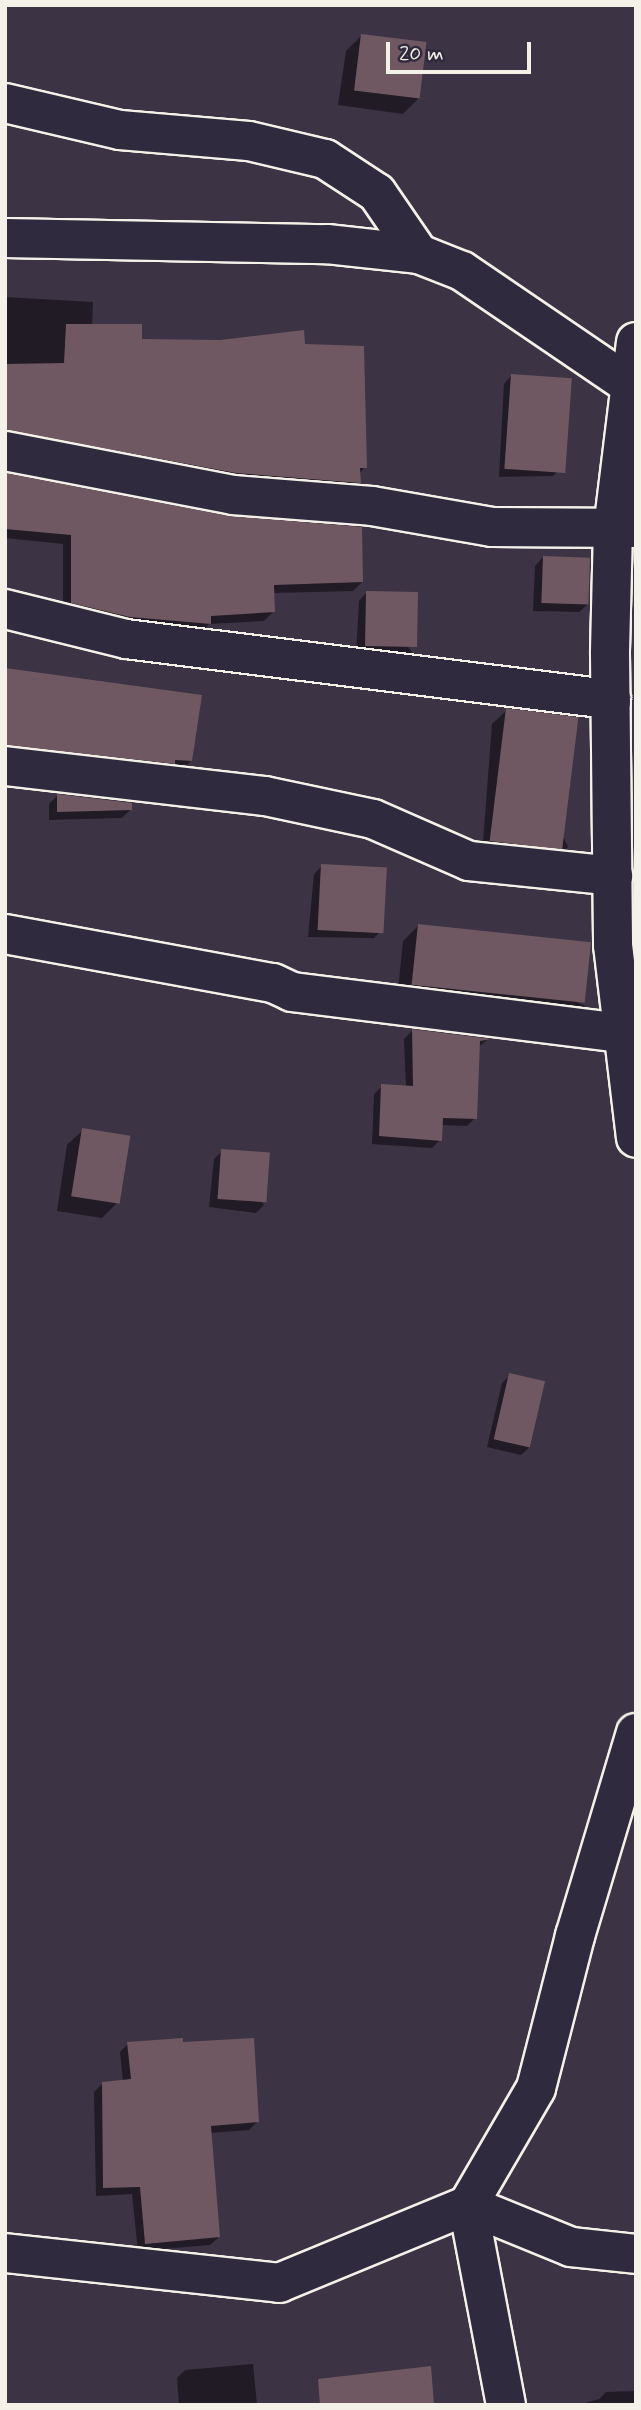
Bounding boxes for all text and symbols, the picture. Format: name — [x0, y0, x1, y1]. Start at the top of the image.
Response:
scale bar — [389, 28, 534, 72]
text: 20 m — [399, 40, 444, 68]

